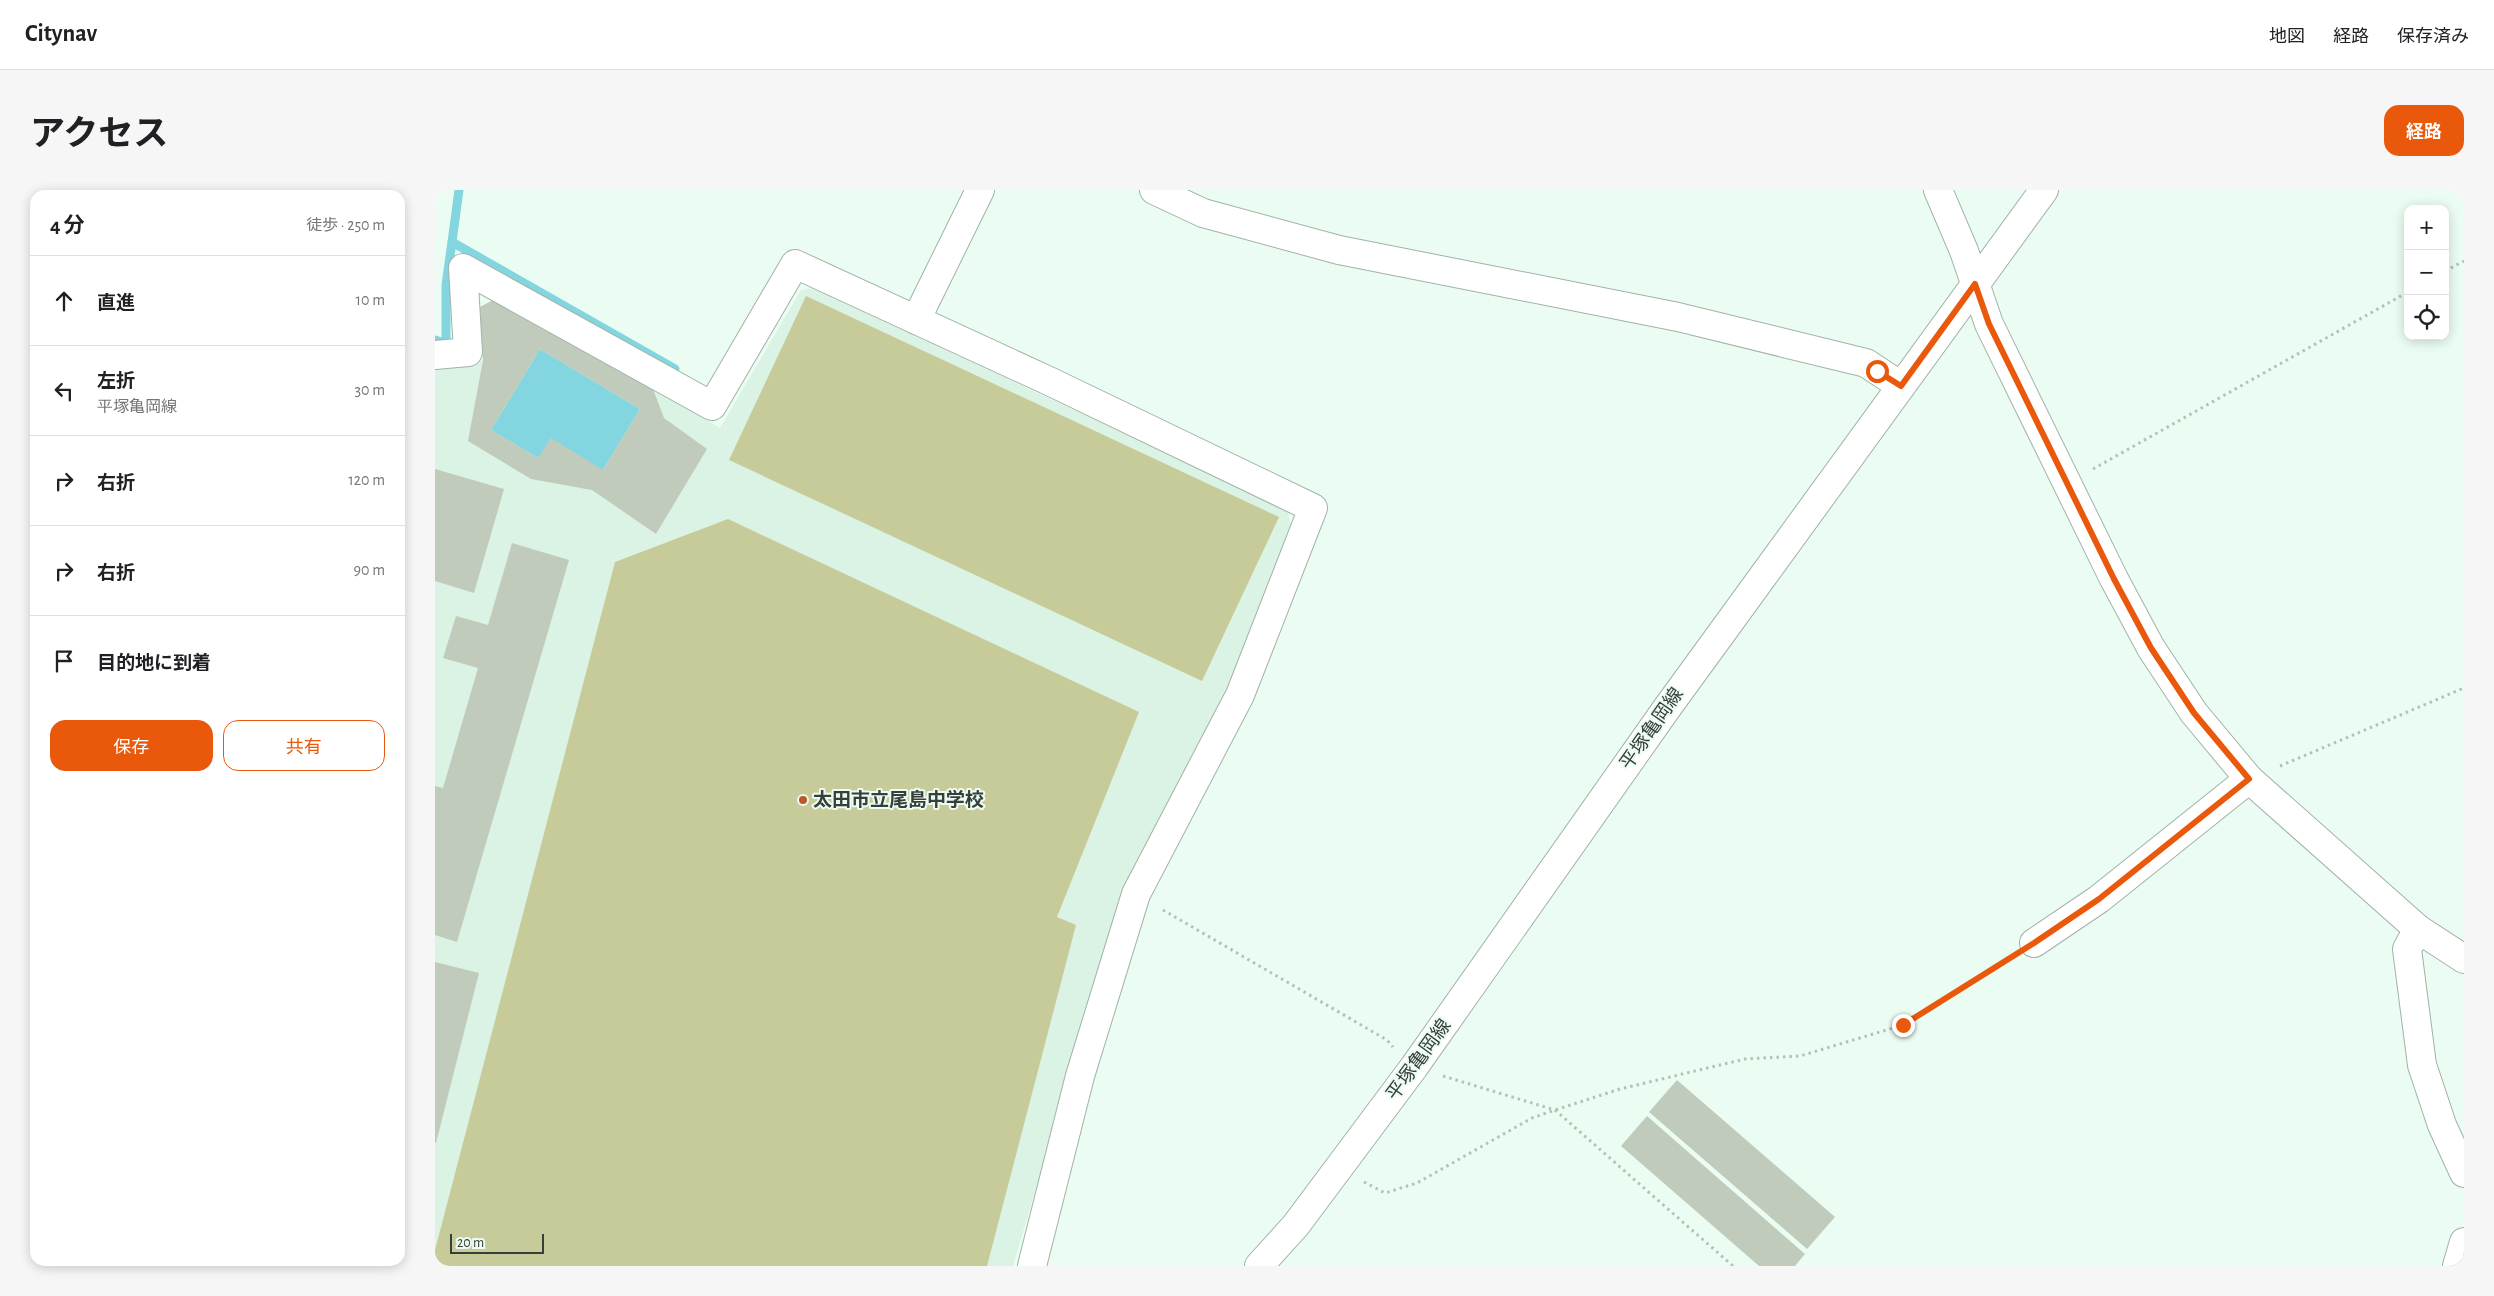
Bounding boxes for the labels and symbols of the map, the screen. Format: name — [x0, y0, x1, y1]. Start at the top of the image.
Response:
route start — [1866, 360, 1889, 383]
street label: 平塚亀岡線 — [1615, 683, 1687, 773]
place label: 太田市立尾島中学校 — [813, 789, 984, 810]
marker: 太田市立尾島中学校 — [797, 794, 809, 806]
route end — [1892, 1014, 1915, 1037]
street label: 平塚亀岡線 — [1382, 1015, 1455, 1104]
scale bar — [450, 1231, 544, 1254]

